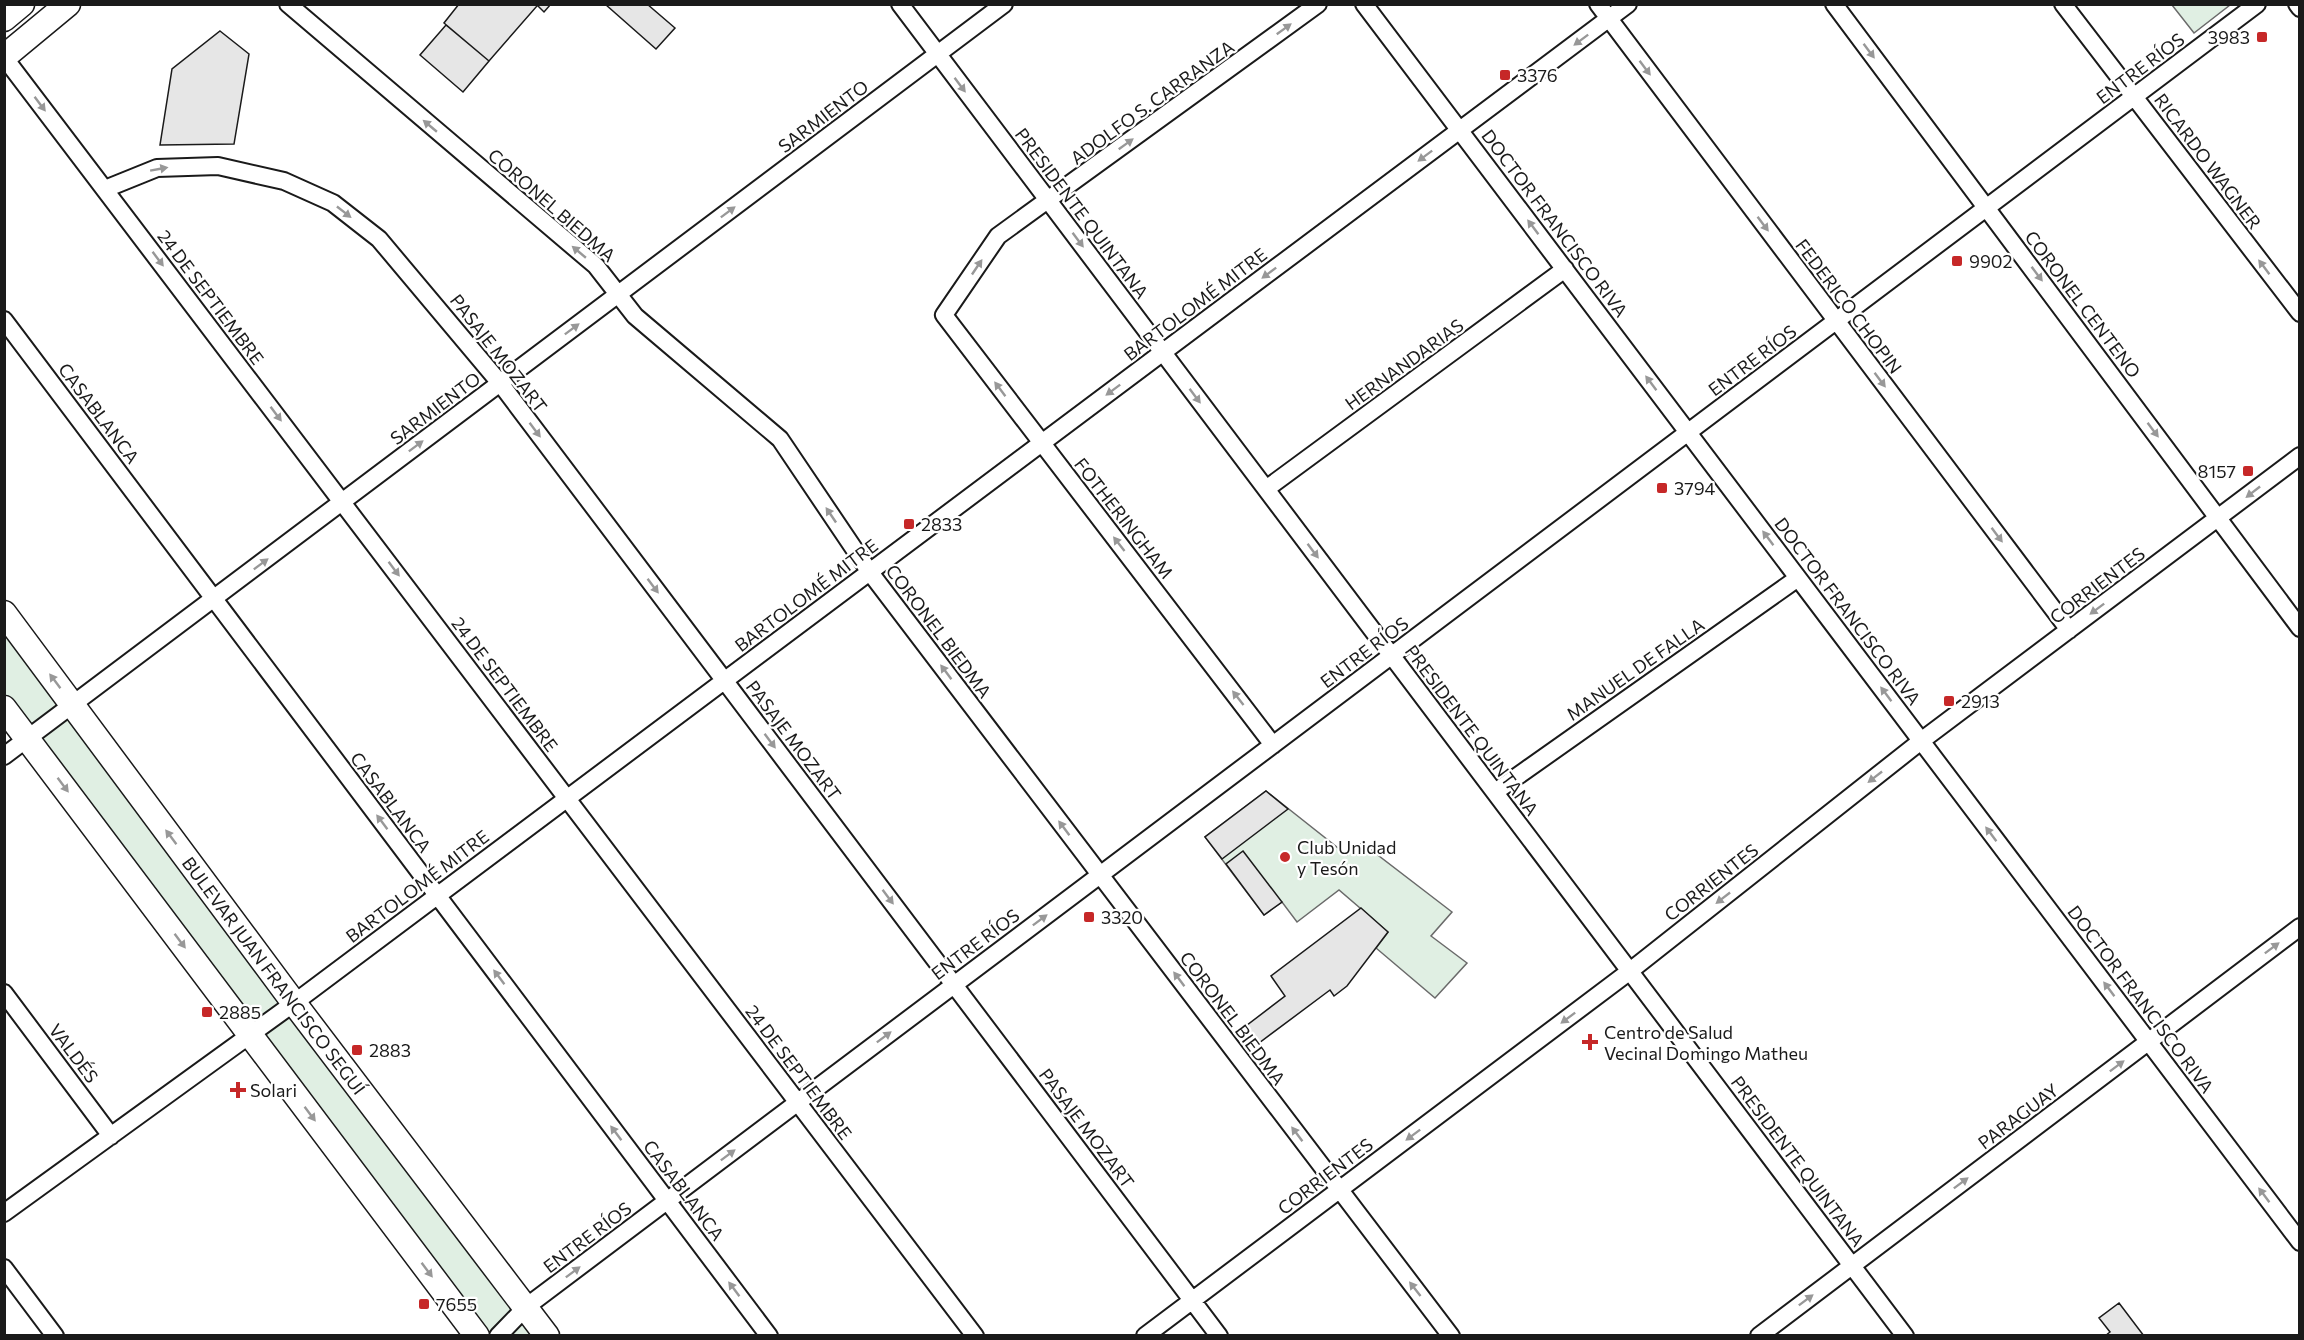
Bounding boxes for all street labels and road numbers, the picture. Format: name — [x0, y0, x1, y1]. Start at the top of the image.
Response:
street label: ENTRE RÍOS — [2092, 28, 2188, 108]
street label: ADOLFO S. CARRANZA — [1066, 35, 1238, 169]
street label: SARMIENTO — [774, 75, 872, 157]
street label: RICARDO WAGNER — [2150, 89, 2266, 233]
street label: PRESIDENTE QUINTANA — [1011, 123, 1153, 303]
street label: DOCTOR FRANCISCO RIVA — [1477, 125, 1633, 321]
street label: CORONEL BIEDMA — [484, 144, 620, 266]
street label: 24 DE SEPTIEMBRE — [153, 225, 269, 369]
street label: CORONEL CENTENO — [2020, 226, 2146, 382]
street label: FEDERICO CHOPIN — [1791, 234, 1907, 378]
street label: BARTOLOMÉ MITRE — [1119, 243, 1271, 365]
street label: PASAJE MOZART — [446, 289, 552, 417]
street label: HERNANDARIAS — [1340, 314, 1468, 414]
street label: ENTRE RÍOS — [1704, 320, 1800, 400]
street label: CASABLANCA — [54, 358, 144, 468]
street label: SARMIENTO — [386, 367, 484, 449]
street label: FOTHERINGHAM — [1070, 453, 1178, 583]
street label: DOCTOR FRANCISCO RIVA — [1770, 513, 1926, 709]
street label: BARTOLOMÉ MITRE — [730, 534, 882, 656]
street label: CORRIENTES — [2045, 542, 2149, 628]
street label: CORONEL BIEDMA — [882, 560, 996, 702]
street label: 24 DE SEPTIEMBRE — [447, 612, 563, 756]
street label: ENTRE RÍOS — [1316, 612, 1412, 692]
street label: MANUEL DE FALLA — [1562, 613, 1708, 725]
street label: PRESIDENTE QUINTANA — [1401, 640, 1543, 820]
street label: PASAJE MOZART — [742, 676, 846, 804]
street label: CASABLANCA — [346, 747, 436, 857]
street label: BARTOLOMÉ MITRE — [341, 825, 493, 947]
street label: CORRIENTES — [1660, 838, 1762, 926]
street label: BULEVAR JUAN FRANCISCO SEGUÍ — [178, 852, 371, 1099]
street label: DOCTOR FRANCISCO RIVA — [2063, 901, 2219, 1097]
street label: ENTRE RÍOS — [927, 904, 1023, 984]
street label: CORONEL BIEDMA — [1176, 947, 1290, 1089]
street label: 24 DE SEPTIEMBRE — [741, 1000, 857, 1144]
street label: VALDÉS — [45, 1019, 103, 1087]
street label: PASAJE MOZART — [1035, 1064, 1139, 1192]
street label: PRESIDENTE QUINTANA — [1727, 1071, 1869, 1251]
street label: PARAGUAY — [1973, 1078, 2063, 1153]
street label: CORRIENTES — [1273, 1133, 1377, 1219]
street label: CASABLANCA — [639, 1135, 729, 1245]
street label: ENTRE RÍOS — [539, 1197, 635, 1277]

